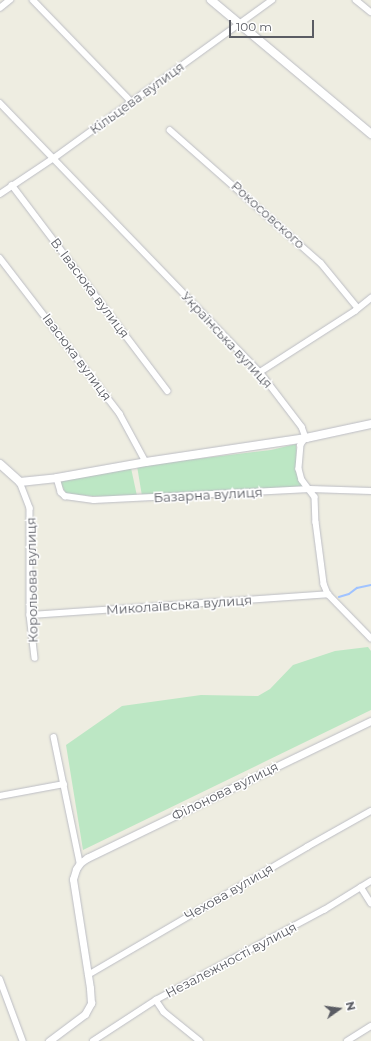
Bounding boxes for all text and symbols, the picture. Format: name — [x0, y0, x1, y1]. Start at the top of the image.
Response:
scale bar — [231, 12, 316, 38]
text: 100 m — [236, 19, 272, 34]
street label: Кільцева вулиця — [87, 59, 187, 137]
street label: Рокосовского — [228, 178, 308, 252]
street label: В. Івасюка вулиця — [47, 235, 133, 341]
street label: Українська вулиця — [178, 288, 276, 392]
street label: Івасюка вулиця — [39, 310, 115, 404]
street label: Базарна вулиця — [153, 484, 263, 506]
street label: Корольова вулиця — [23, 517, 41, 643]
street label: Миколаївська вулиця — [106, 592, 252, 618]
street label: Філонова вулиця — [169, 758, 281, 824]
street label: Чехова вулиця — [182, 860, 276, 924]
street label: Незалежності вулиця — [163, 919, 299, 1001]
north arrow — [319, 989, 359, 1029]
text: N — [343, 1000, 359, 1012]

